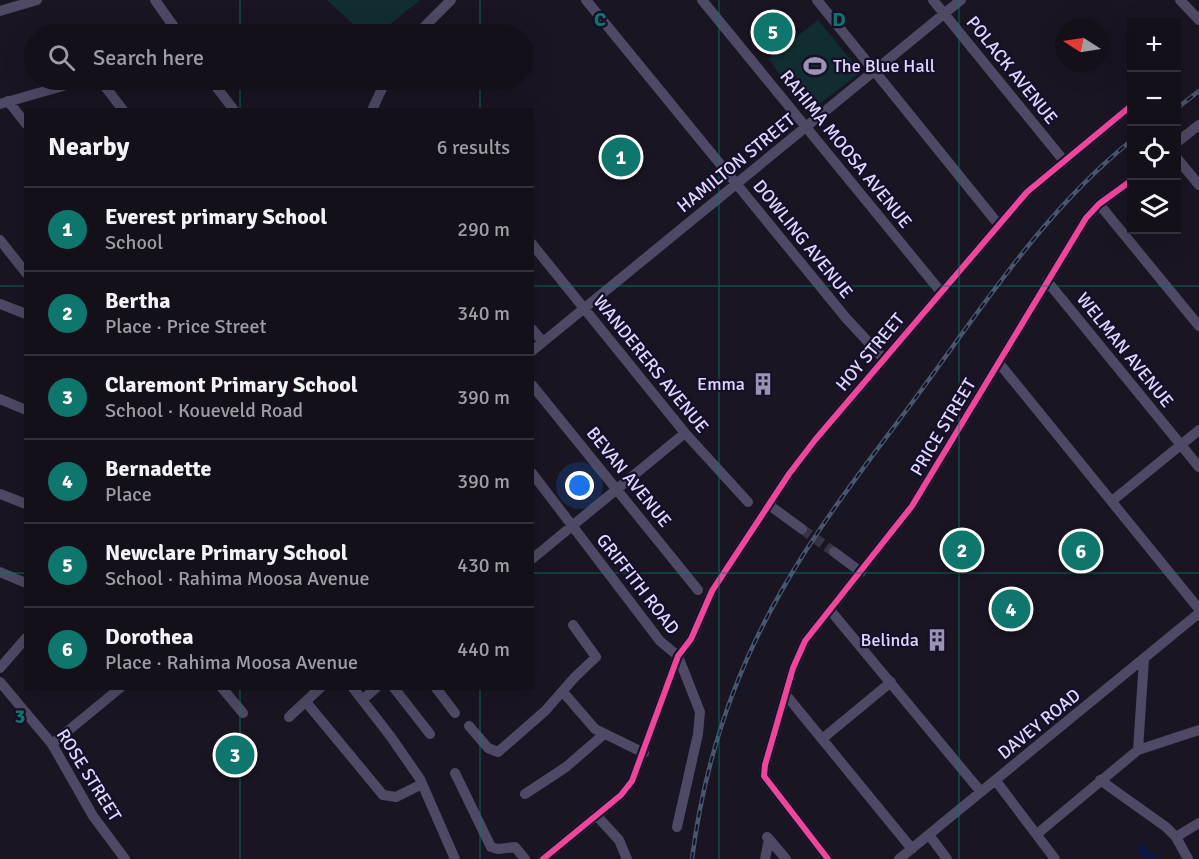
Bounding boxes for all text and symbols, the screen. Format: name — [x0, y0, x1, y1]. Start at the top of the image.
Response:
text: C — [594, 7, 606, 32]
text: D — [832, 7, 846, 32]
pin: 5 — [754, 9, 792, 54]
street label: POLACK AVENUE — [962, 12, 1062, 128]
north arrow — [1055, 18, 1109, 72]
map controls — [1127, 18, 1181, 234]
button: + — [1127, 18, 1181, 72]
search box — [24, 24, 534, 90]
icon: search — [45, 41, 78, 74]
text: Search here — [93, 44, 204, 71]
sports icon: The Blue Hall — [802, 53, 828, 79]
place label: The Blue Hall — [833, 55, 935, 77]
street label: RAHIMA MOOSA AVENUE — [775, 66, 917, 232]
button: − — [1127, 72, 1181, 126]
street label: HAMILTON STREET — [673, 109, 799, 217]
button: locate — [1127, 126, 1181, 180]
text: Nearby — [48, 131, 129, 163]
pin: 1 — [602, 134, 640, 180]
text: 6 results — [437, 135, 510, 160]
street label: DOWLING AVENUE — [748, 175, 858, 303]
button: layers — [1127, 180, 1181, 234]
text: Everest primary School — [105, 203, 327, 230]
text: 1 — [62, 217, 73, 242]
text: 290 m — [457, 217, 510, 242]
text: School — [105, 230, 163, 255]
text: Bertha — [105, 287, 170, 314]
street label: WELMAN AVENUE — [1072, 288, 1178, 412]
street label: WANDERERS AVENUE — [589, 291, 713, 437]
text: 2 — [62, 301, 73, 326]
text: 340 m — [457, 301, 510, 326]
street label: HOY STREET — [831, 308, 909, 395]
text: Place · Price Street — [105, 314, 267, 339]
text: Claremont Primary School — [105, 371, 358, 398]
building icon: Emma — [750, 371, 776, 397]
place label: Emma — [697, 373, 745, 395]
street label: PRICE STREET — [905, 374, 981, 480]
text: 3 — [62, 385, 73, 410]
text: 390 m — [457, 385, 510, 410]
text: School · Koueveld Road — [105, 398, 303, 423]
street label: BEVAN AVENUE — [582, 422, 676, 532]
text: Bernadette — [105, 455, 211, 482]
text: 4 — [62, 469, 73, 494]
text: 390 m — [457, 469, 510, 494]
your location — [565, 471, 594, 500]
text: Place — [105, 482, 152, 507]
pin: 2 — [942, 528, 982, 572]
pin: 6 — [1062, 528, 1100, 574]
street label: GRIFFITH ROAD — [592, 529, 684, 639]
text: Newclare Primary School — [105, 539, 348, 566]
text: 5 — [62, 553, 73, 578]
text: 430 m — [457, 553, 510, 578]
text: School · Rahima Moosa Avenue — [105, 566, 370, 591]
pin: 4 — [992, 586, 1030, 632]
text: Dorothea — [105, 623, 193, 650]
building icon: Belinda — [924, 627, 950, 653]
place label: Belinda — [861, 629, 919, 651]
text: 6 — [62, 637, 73, 662]
text: 440 m — [457, 637, 510, 662]
text: Place · Rahima Moosa Avenue — [105, 650, 358, 675]
street label: DAVEY ROAD — [993, 684, 1085, 764]
text: 3 — [15, 704, 25, 729]
street label: ROSE STREET — [52, 725, 126, 825]
pin: 3 — [216, 732, 254, 777]

